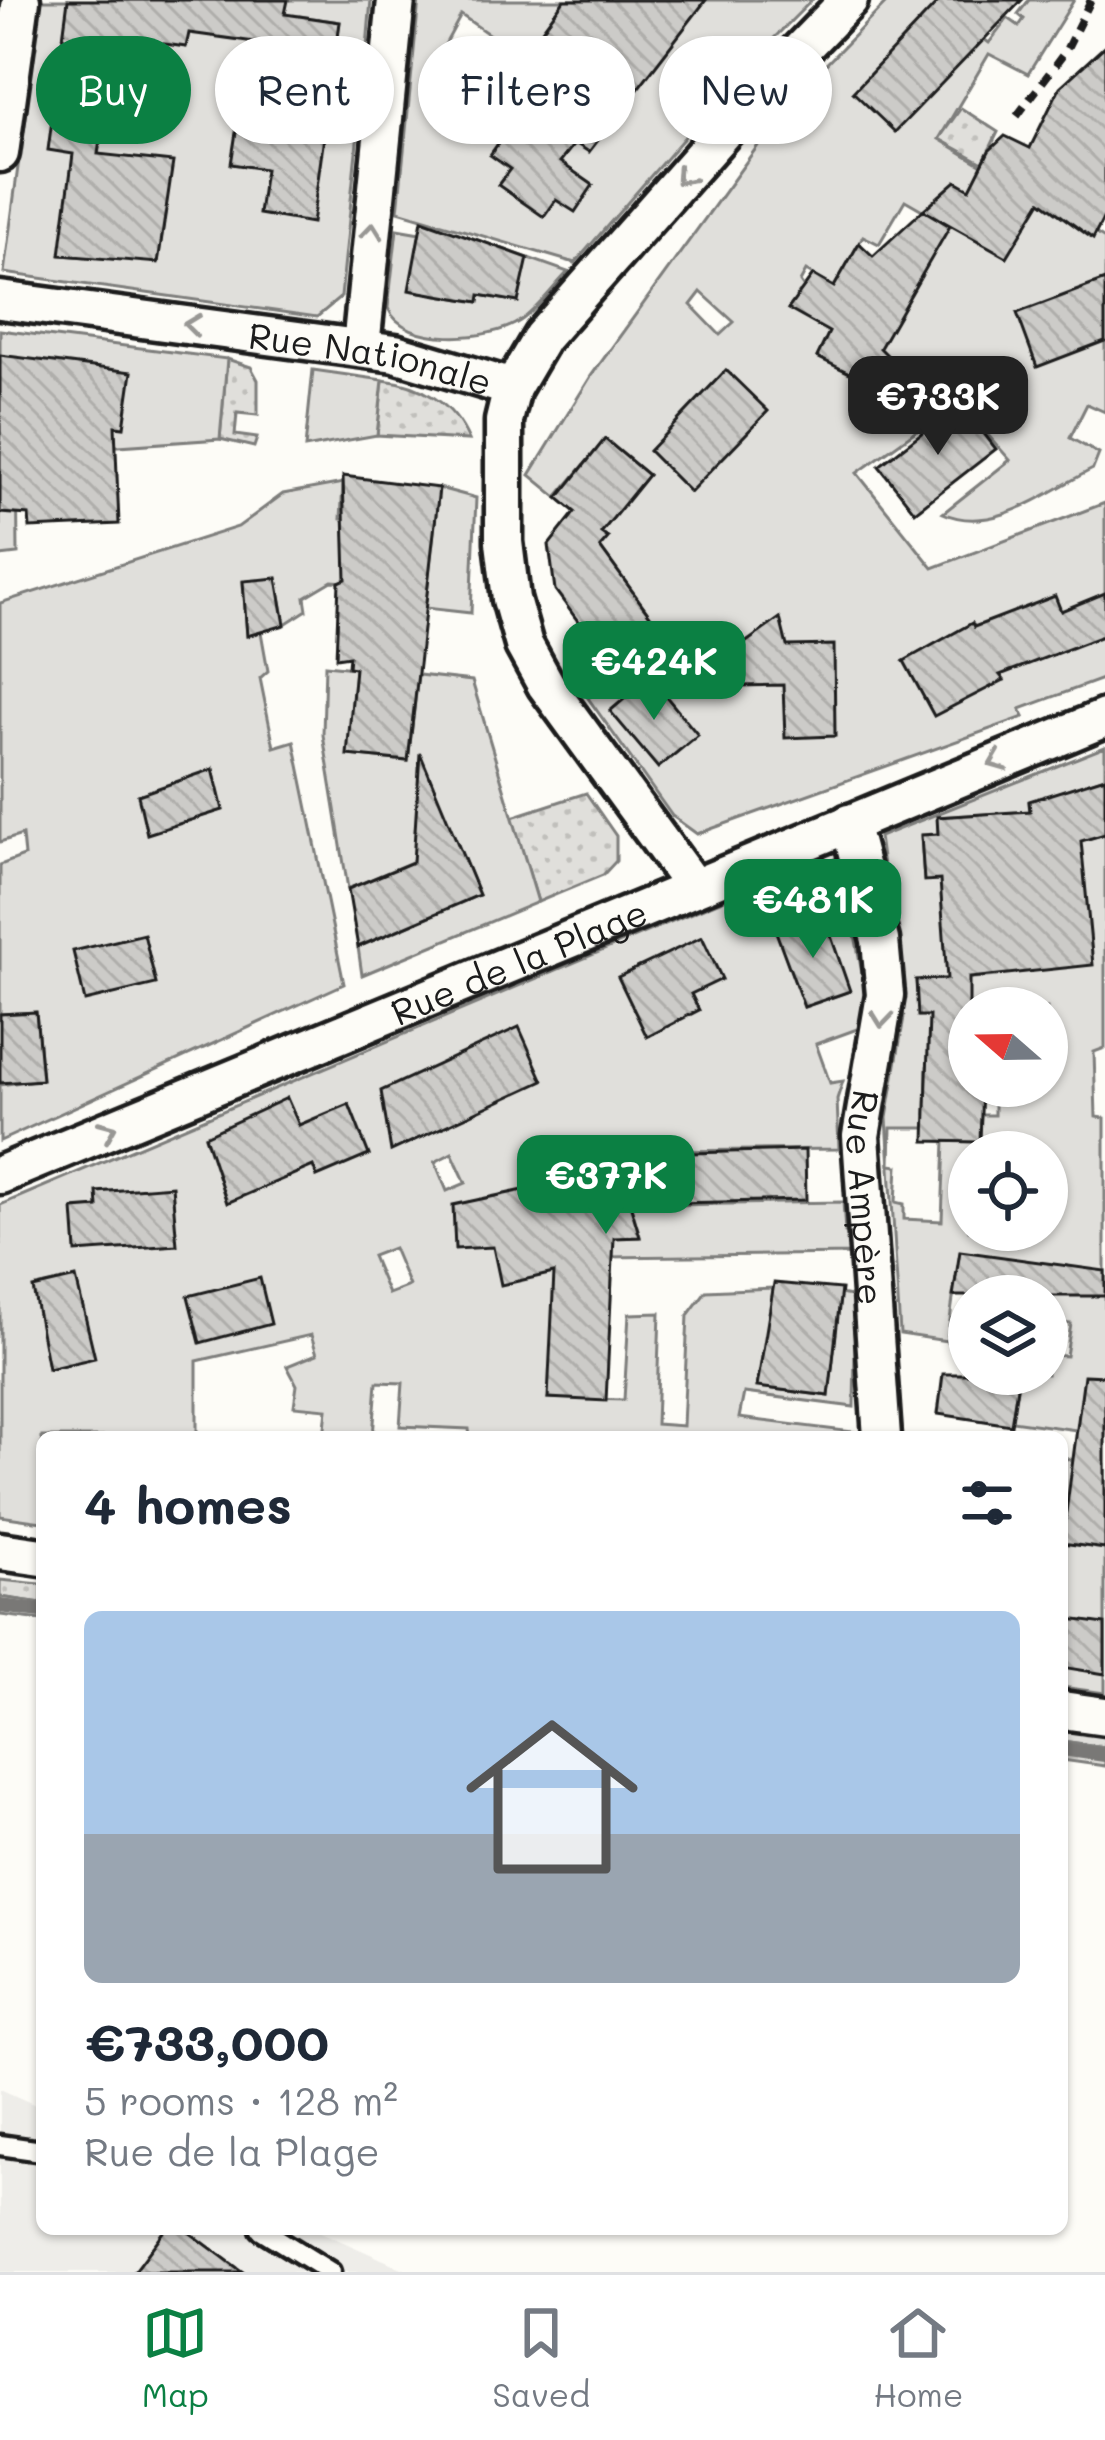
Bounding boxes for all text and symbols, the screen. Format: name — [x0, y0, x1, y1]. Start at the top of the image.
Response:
chip: Buy — [36, 36, 191, 144]
chip: Rent — [215, 36, 394, 144]
chip: Filters — [418, 36, 635, 144]
chip: New — [659, 36, 832, 144]
one-way arrow — [676, 164, 697, 185]
one-way arrow — [359, 221, 385, 241]
street label: Rue Nationale — [246, 310, 498, 404]
one-way arrow — [182, 313, 202, 339]
pin: €733K — [854, 356, 1022, 458]
text: €733K — [875, 369, 1001, 420]
pin: €424K — [570, 621, 738, 723]
text: €424K — [590, 634, 718, 685]
one-way arrow — [987, 748, 1008, 772]
pin: €481K — [729, 859, 897, 961]
text: €481K — [751, 872, 875, 923]
street label: Rue de la Plage — [383, 887, 654, 1034]
north arrow — [948, 987, 1068, 1107]
map controls — [948, 987, 1068, 1395]
one-way arrow — [870, 1009, 896, 1029]
street label: Rue Ampère — [837, 1087, 896, 1306]
one-way arrow — [96, 1120, 117, 1144]
button: locate — [948, 1131, 1068, 1251]
pin: €377K — [522, 1135, 690, 1237]
text: €377K — [544, 1148, 668, 1199]
button: layers — [948, 1275, 1068, 1395]
text: 4 homes — [84, 1470, 292, 1537]
icon: filters — [954, 1470, 1020, 1536]
icon: home — [444, 1689, 660, 1905]
text: €733,000 — [84, 2007, 329, 2074]
text: 5 rooms · 128 m² — [84, 2074, 398, 2125]
text: Rue de la Plage — [84, 2125, 380, 2176]
tab: Map — [142, 2300, 209, 2415]
tab: Saved — [492, 2300, 590, 2415]
tab: Home — [874, 2300, 963, 2415]

